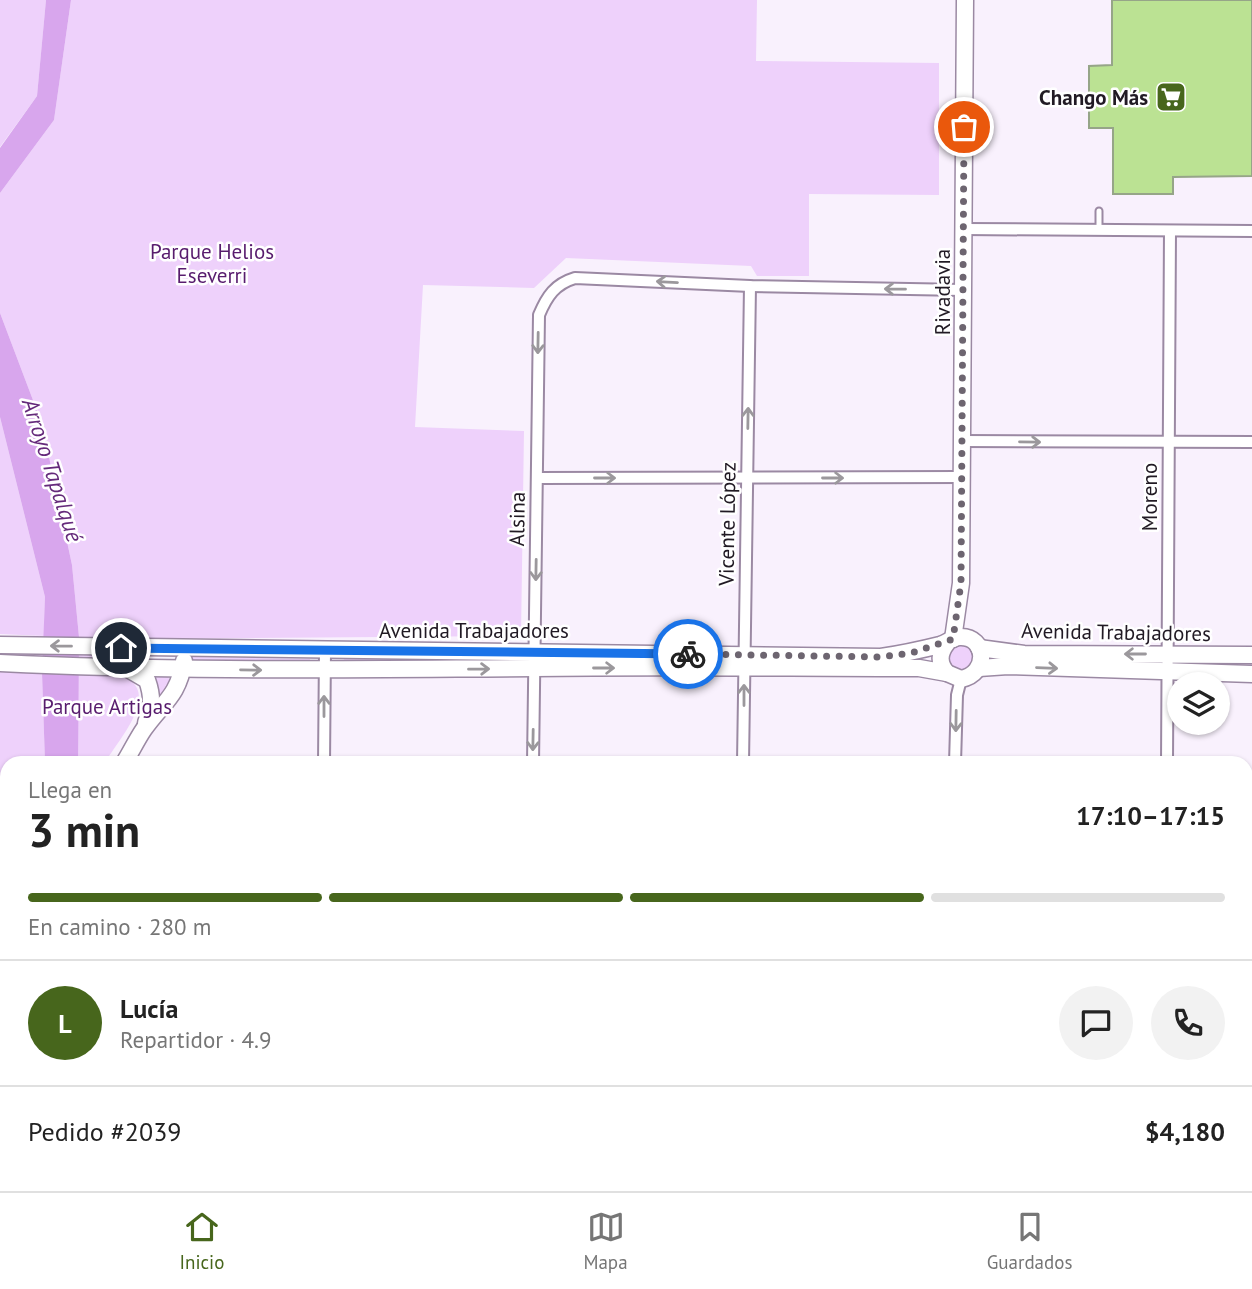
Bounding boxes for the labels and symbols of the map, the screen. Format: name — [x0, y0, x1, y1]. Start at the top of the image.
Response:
supermarket icon: Chango Más — [1154, 80, 1188, 114]
place label: Chango Más — [1039, 84, 1148, 111]
pin — [934, 97, 994, 157]
park label: Parque Helios Eseverri — [150, 238, 274, 289]
street label: Rivadavia — [929, 249, 956, 335]
one-way arrow — [656, 276, 679, 289]
one-way arrow — [884, 282, 907, 295]
one-way arrow — [531, 331, 545, 354]
water label: Arroyo Tapalqué — [16, 394, 90, 546]
one-way arrow — [741, 407, 755, 430]
one-way arrow — [1018, 435, 1041, 448]
street label: Vicente López — [712, 462, 742, 587]
street label: Moreno — [1136, 463, 1163, 531]
one-way arrow — [594, 471, 617, 485]
one-way arrow — [821, 471, 844, 485]
street label: Alsina — [503, 491, 531, 547]
one-way arrow — [529, 558, 543, 581]
street label: Avenida Trabajadores — [379, 617, 569, 644]
street label: Avenida Trabajadores — [1021, 617, 1211, 647]
pin — [91, 618, 151, 678]
courier — [653, 619, 723, 689]
one-way arrow — [49, 639, 72, 653]
one-way arrow — [1124, 647, 1147, 661]
one-way arrow — [592, 661, 615, 675]
one-way arrow — [1035, 661, 1058, 674]
one-way arrow — [467, 662, 490, 675]
one-way arrow — [239, 663, 262, 677]
one-way arrow — [737, 684, 750, 707]
park label: Parque Artigas — [42, 693, 172, 720]
one-way arrow — [317, 695, 331, 718]
one-way arrow — [949, 709, 963, 732]
one-way arrow — [527, 728, 540, 751]

